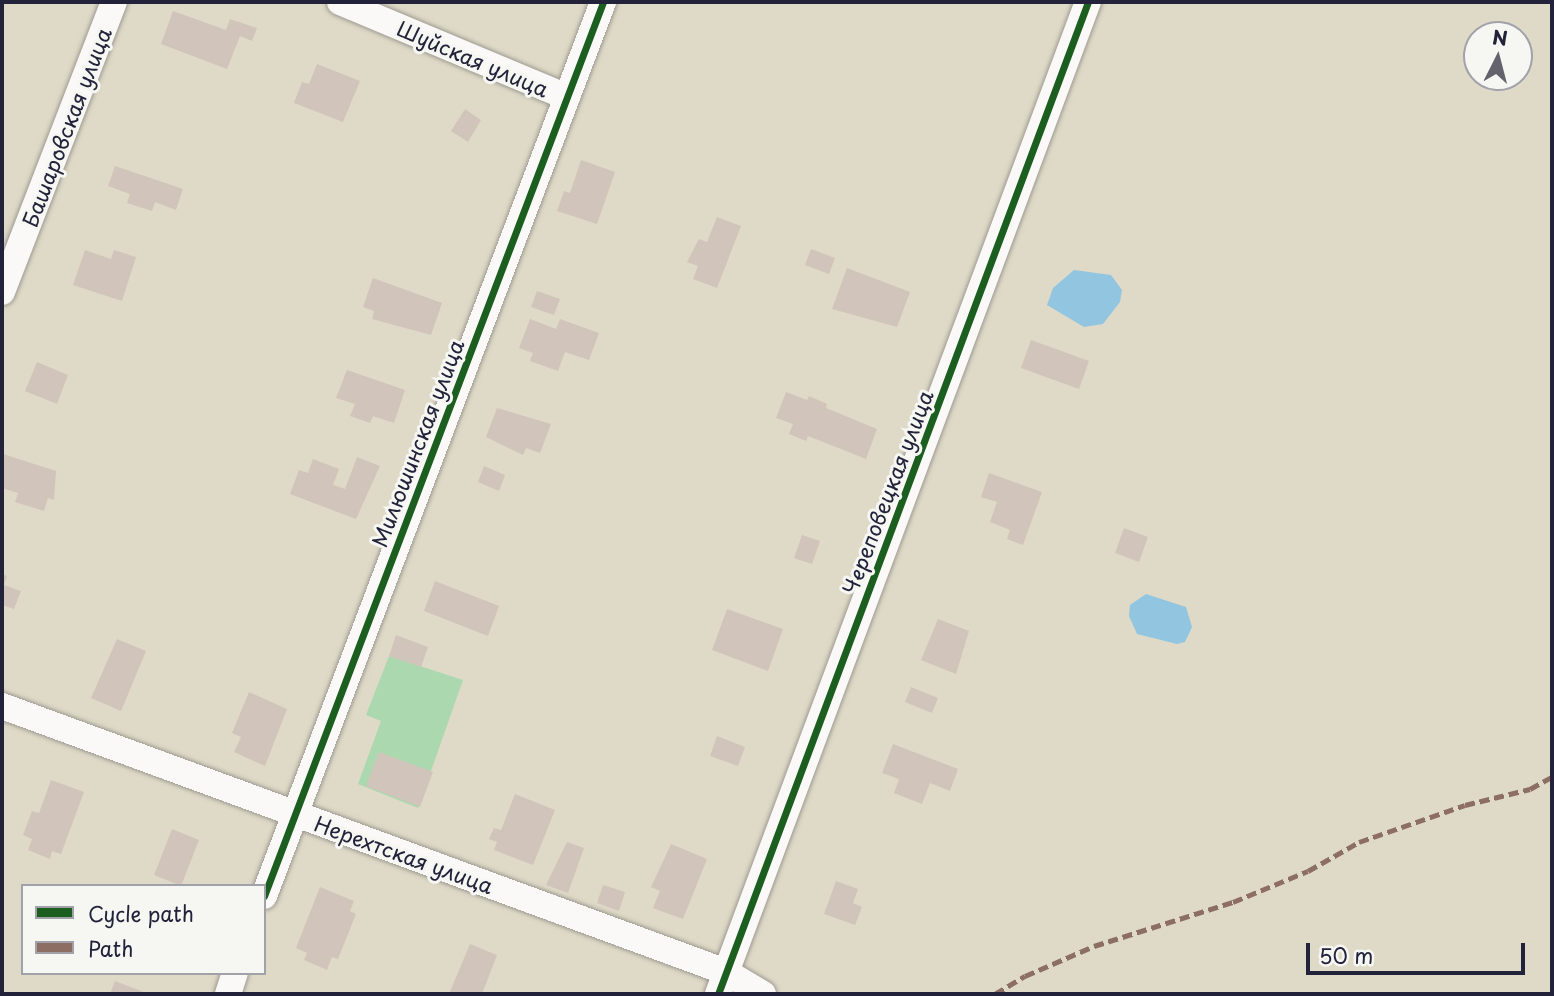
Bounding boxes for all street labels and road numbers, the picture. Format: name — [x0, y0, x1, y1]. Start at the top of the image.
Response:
street label: Шуйская улица — [393, 15, 553, 101]
street label: Башаровская улица — [16, 23, 116, 231]
street label: Милюшинская улица — [366, 335, 468, 551]
street label: Череповецкая улица — [836, 386, 938, 598]
street label: Нерехтская улица — [311, 810, 497, 898]

